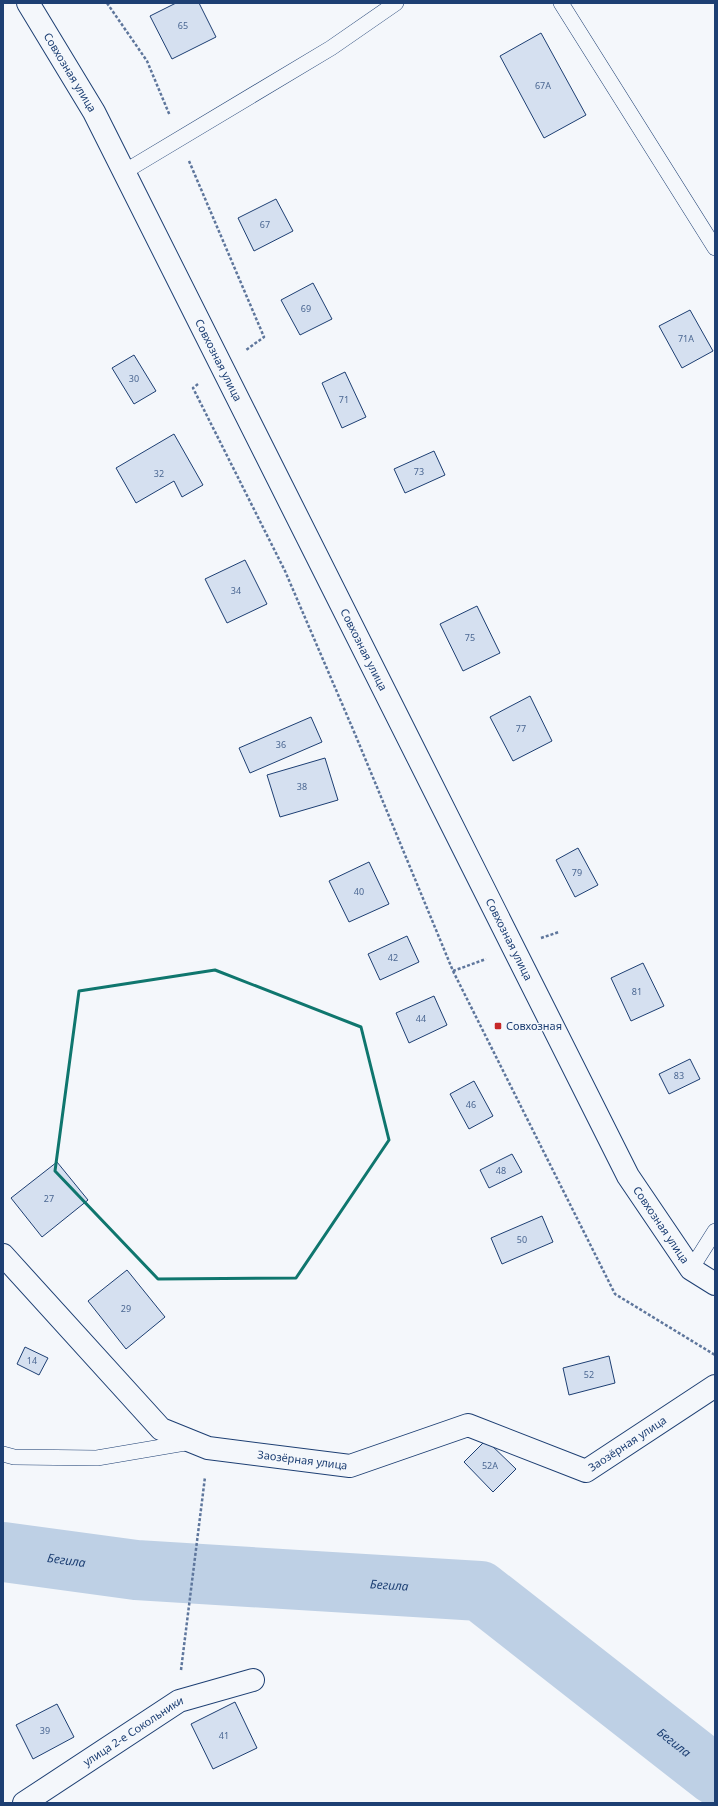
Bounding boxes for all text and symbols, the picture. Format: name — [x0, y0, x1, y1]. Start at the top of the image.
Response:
house number: 65 — [178, 19, 188, 32]
street label: Совхозная улица — [41, 30, 100, 115]
house number: 67А — [535, 79, 551, 92]
house number: 67 — [260, 218, 270, 231]
house number: 69 — [301, 302, 311, 315]
street label: Совхозная улица — [192, 316, 246, 404]
house number: 71А — [678, 332, 694, 345]
house number: 30 — [129, 372, 139, 385]
house number: 71 — [339, 393, 349, 406]
house number: 73 — [414, 465, 424, 478]
house number: 32 — [154, 467, 164, 480]
house number: 34 — [231, 584, 241, 597]
street label: Совхозная улица — [337, 606, 391, 693]
house number: 75 — [465, 631, 475, 644]
house number: 77 — [516, 722, 526, 735]
house number: 36 — [276, 738, 286, 751]
house number: 38 — [297, 780, 307, 793]
house number: 79 — [572, 866, 582, 879]
house number: 40 — [354, 885, 364, 898]
street label: Совхозная улица — [483, 895, 537, 983]
house number: 42 — [388, 951, 398, 964]
house number: 81 — [632, 985, 642, 998]
house number: 44 — [416, 1012, 426, 1025]
place label: Совхозная — [506, 1018, 562, 1033]
marker: Совхозная — [493, 1021, 503, 1031]
house number: 83 — [674, 1069, 684, 1082]
house number: 46 — [466, 1098, 476, 1111]
house number: 48 — [496, 1164, 506, 1177]
street label: Совхозная улица — [630, 1183, 693, 1266]
house number: 27 — [44, 1192, 54, 1205]
house number: 50 — [517, 1233, 527, 1246]
house number: 29 — [121, 1302, 131, 1315]
house number: 14 — [27, 1354, 37, 1367]
house number: 52 — [584, 1368, 594, 1381]
street label: Заозёрная улица — [585, 1412, 669, 1474]
street label: Заозёрная улица — [257, 1446, 348, 1473]
house number: 52А — [482, 1459, 498, 1472]
water label: Бегила — [46, 1549, 87, 1571]
water label: Бегила — [370, 1575, 409, 1595]
street label: улица 2-е Сокольники — [80, 1692, 185, 1769]
house number: 39 — [40, 1724, 50, 1737]
water label: Бегила — [654, 1724, 695, 1761]
house number: 41 — [219, 1729, 229, 1742]

